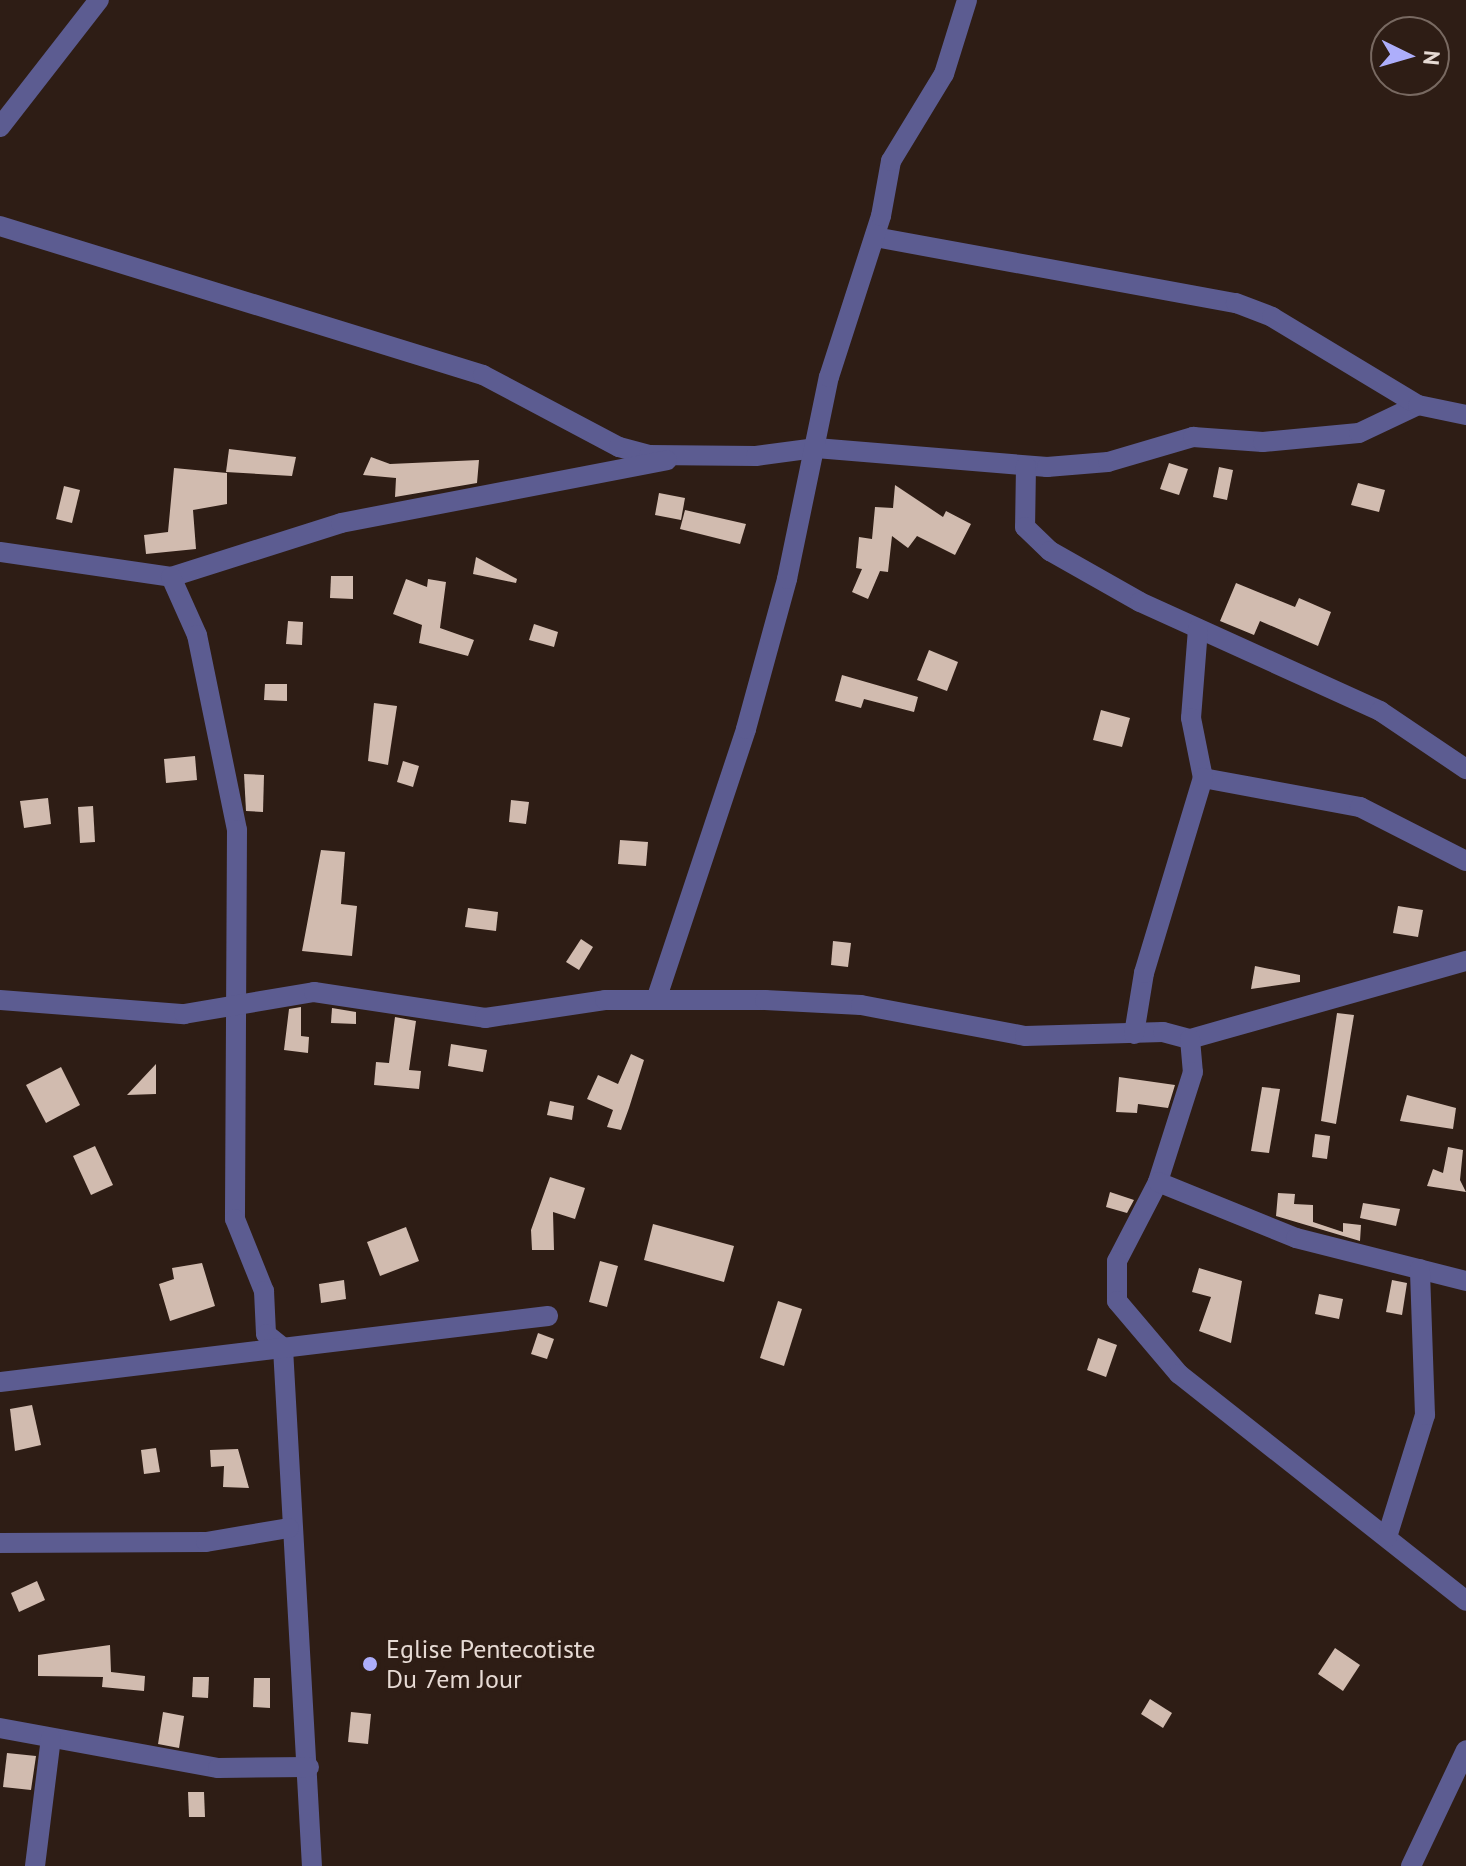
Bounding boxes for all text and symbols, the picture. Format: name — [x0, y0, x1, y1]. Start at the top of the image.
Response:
north arrow — [1370, 16, 1450, 96]
text: N — [1417, 49, 1446, 66]
place label: Eglise Pentecotiste Du 7em Jour — [386, 1633, 596, 1694]
marker: Eglise Pentecotiste Du 7em Jour — [361, 1655, 379, 1673]

